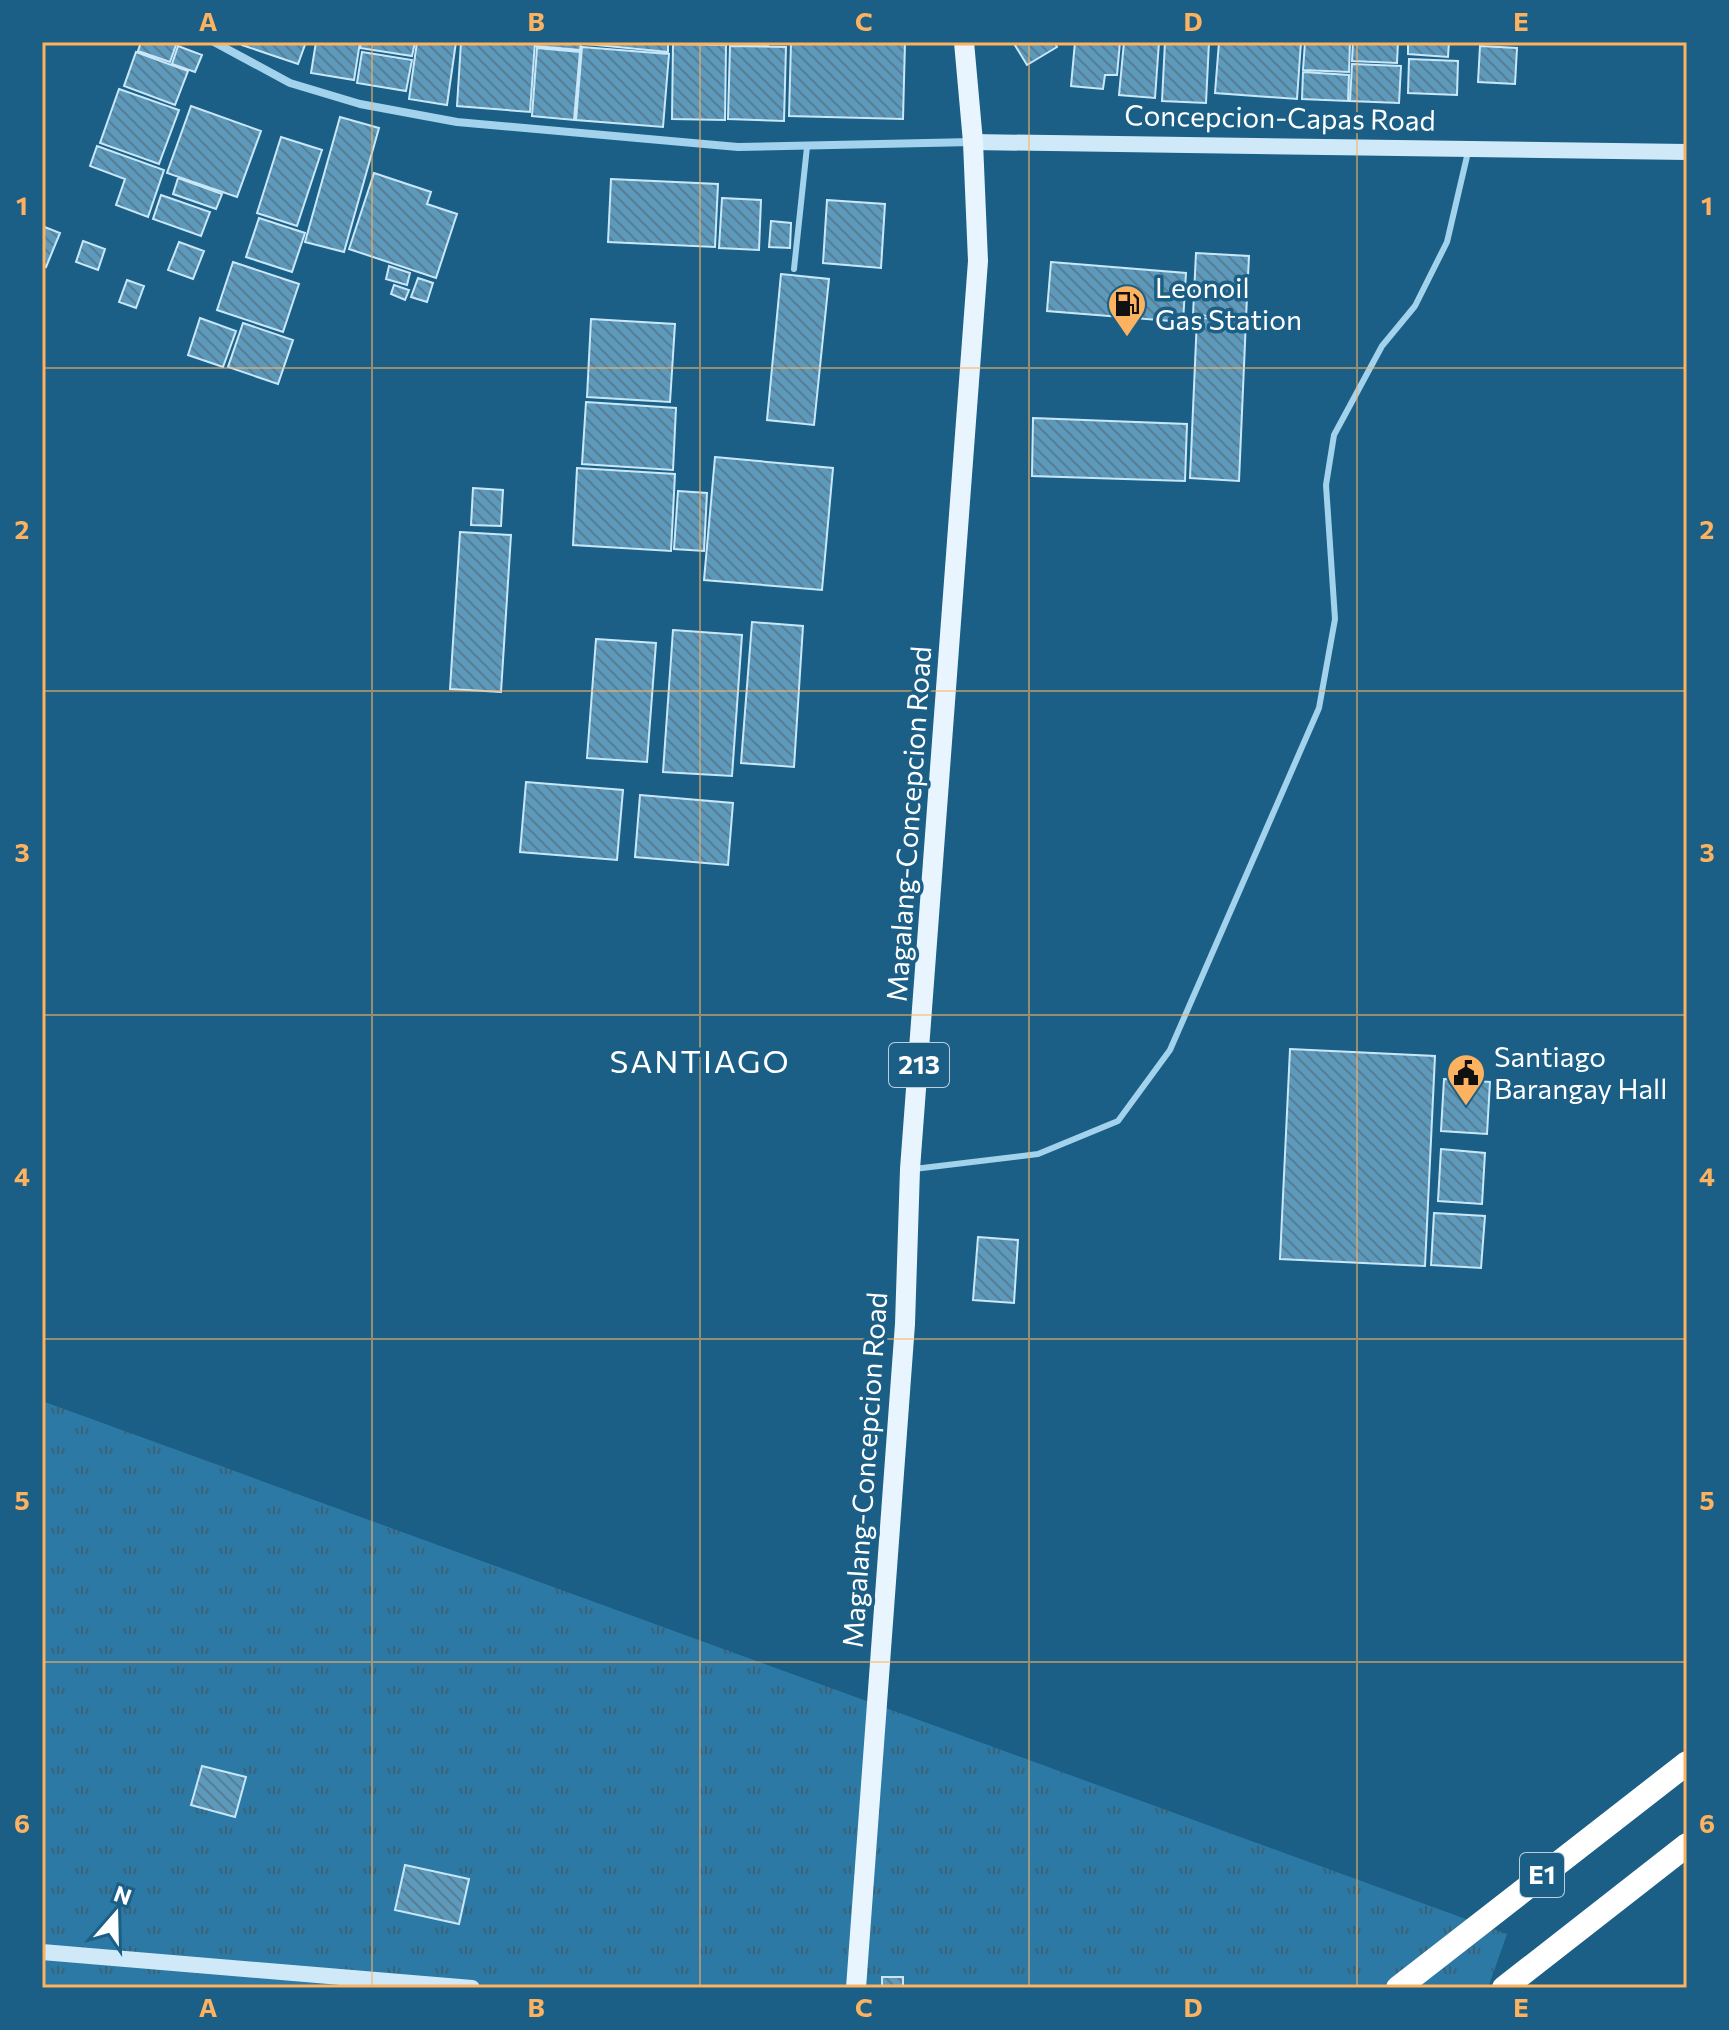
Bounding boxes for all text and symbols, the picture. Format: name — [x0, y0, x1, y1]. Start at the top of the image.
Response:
text: A — [199, 5, 218, 36]
text: B — [527, 5, 545, 36]
text: C — [855, 5, 873, 36]
text: D — [1183, 5, 1203, 36]
text: E — [1513, 5, 1529, 36]
street label: Concepcion-Capas Road — [1124, 97, 1436, 137]
text: 1 — [16, 189, 28, 220]
text: 1 — [1701, 189, 1713, 220]
place label: Leonoil Gas Station — [1155, 270, 1302, 336]
fuel station icon: Leonoil Gas Station — [1106, 283, 1148, 338]
text: 2 — [15, 513, 29, 544]
text: 2 — [1700, 513, 1714, 544]
street label: Magalang-Concepcion Road — [879, 645, 937, 1003]
text: 3 — [14, 836, 30, 867]
text: 3 — [1699, 836, 1715, 867]
place label: Santiago Barangay Hall — [1494, 1039, 1667, 1105]
district label: SANTIAGO — [609, 1040, 791, 1080]
road number: 213 — [889, 1043, 949, 1087]
public building icon: Santiago Barangay Hall — [1445, 1052, 1487, 1107]
text: 4 — [14, 1160, 30, 1191]
text: 4 — [1699, 1160, 1715, 1191]
street label: Magalang-Concepcion Road — [835, 1291, 893, 1649]
text: 5 — [14, 1484, 30, 1515]
text: 5 — [1699, 1484, 1715, 1515]
text: 6 — [14, 1807, 30, 1838]
text: 6 — [1699, 1807, 1715, 1838]
road number: E1 — [1520, 1853, 1564, 1897]
north arrow — [76, 1874, 156, 1954]
text: N — [111, 1879, 135, 1910]
text: A — [199, 1991, 218, 2022]
text: B — [527, 1991, 545, 2022]
text: C — [855, 1991, 873, 2022]
text: D — [1183, 1991, 1203, 2022]
text: E — [1513, 1991, 1529, 2022]

